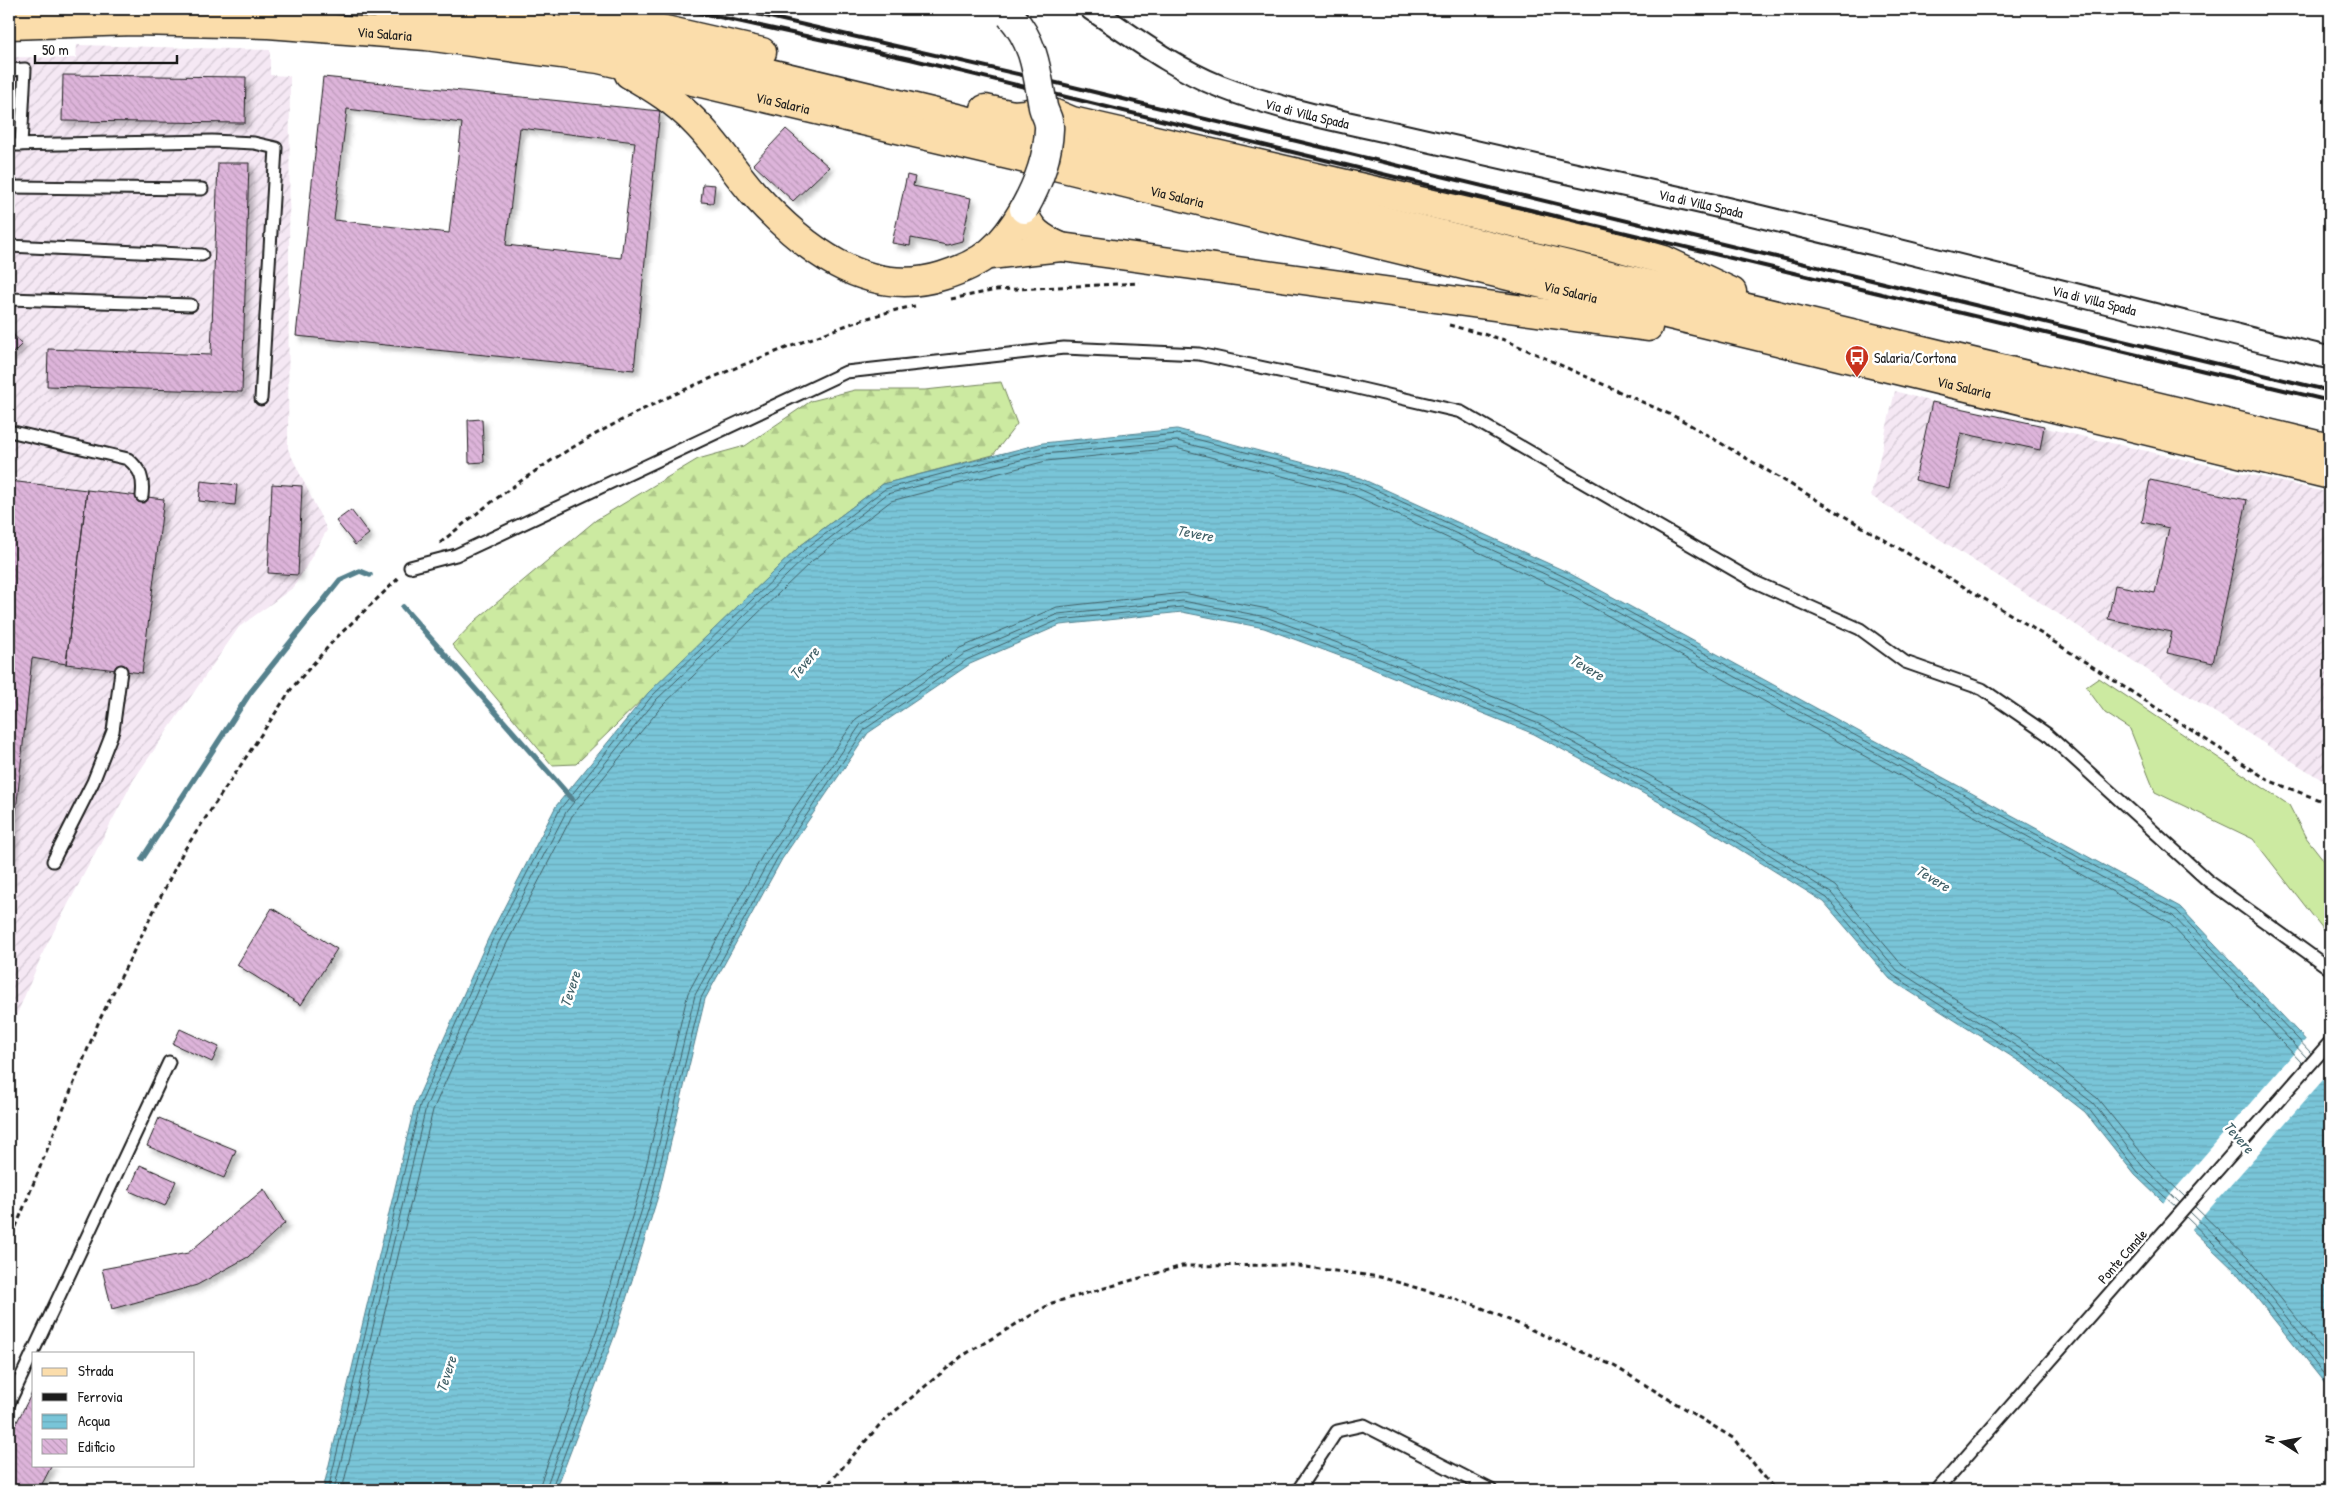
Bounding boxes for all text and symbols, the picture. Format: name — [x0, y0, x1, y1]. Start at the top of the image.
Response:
street label: Via Salaria — [356, 21, 413, 44]
scale bar — [35, 32, 178, 64]
text: 50 m — [42, 39, 69, 60]
street label: Via Salaria — [754, 87, 812, 118]
street label: Via di Villa Spada — [1263, 93, 1352, 133]
street label: Via Salaria — [1148, 180, 1206, 211]
street label: Via di Villa Spada — [1657, 184, 1746, 222]
street label: Via Salaria — [1542, 275, 1600, 307]
street label: Via di Villa Spada — [2050, 280, 2139, 319]
bus stop icon: Salaria/Cortona — [1844, 344, 1870, 378]
place label: Salaria/Cortona — [1874, 348, 1957, 367]
street label: Via Salaria — [1935, 371, 1994, 402]
water label: Tevere — [1175, 519, 1216, 547]
water label: Tevere — [784, 641, 824, 684]
water label: Tevere — [1566, 649, 1609, 686]
water label: Tevere — [1912, 860, 1955, 897]
water label: Tevere — [554, 967, 586, 1010]
water label: Tevere — [2219, 1116, 2260, 1158]
street label: Ponte Canale — [2093, 1224, 2151, 1287]
legend — [32, 1352, 195, 1466]
water label: Tevere — [430, 1352, 462, 1395]
text: Strada — [78, 1360, 114, 1381]
text: Ferrovia — [77, 1386, 123, 1407]
text: Acqua — [78, 1410, 110, 1431]
north arrow — [2256, 1416, 2306, 1466]
text: N — [2259, 1433, 2279, 1445]
text: Edificio — [78, 1436, 115, 1457]

